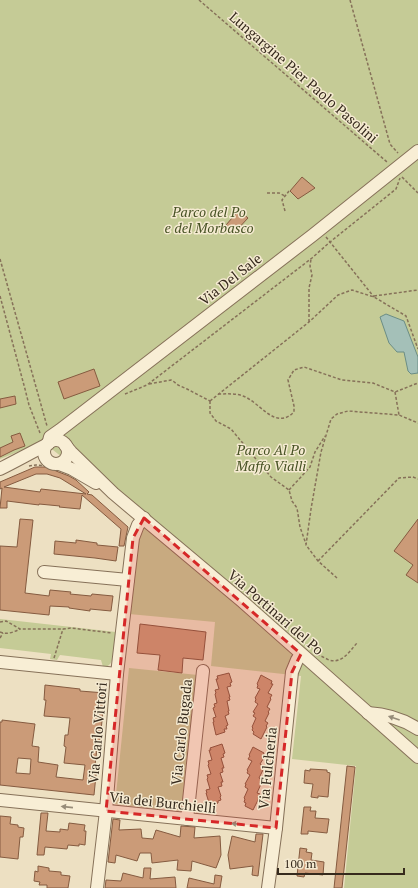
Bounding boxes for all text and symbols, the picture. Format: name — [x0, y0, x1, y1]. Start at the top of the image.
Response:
street label: Lungargine Pier Paolo Pasolini — [226, 7, 382, 147]
park label: Parco del Po e del Morbasco — [164, 202, 254, 237]
street label: Via Del Sale — [195, 249, 265, 309]
park label: Parco Al Po Maffo Vialli — [235, 440, 306, 475]
street label: Via Portinari del Po — [224, 565, 328, 659]
street label: Via Carlo Bugada — [166, 678, 196, 786]
street label: Via Carlo Vittori — [83, 681, 111, 785]
one-way arrow — [387, 715, 399, 721]
street label: Via Fulcheria — [253, 726, 281, 810]
street label: Via dei Burchielli — [109, 787, 217, 817]
one-way arrow — [61, 804, 73, 810]
one-way arrow — [231, 821, 243, 828]
scale bar — [278, 850, 404, 876]
text: 100 m — [284, 856, 317, 871]

